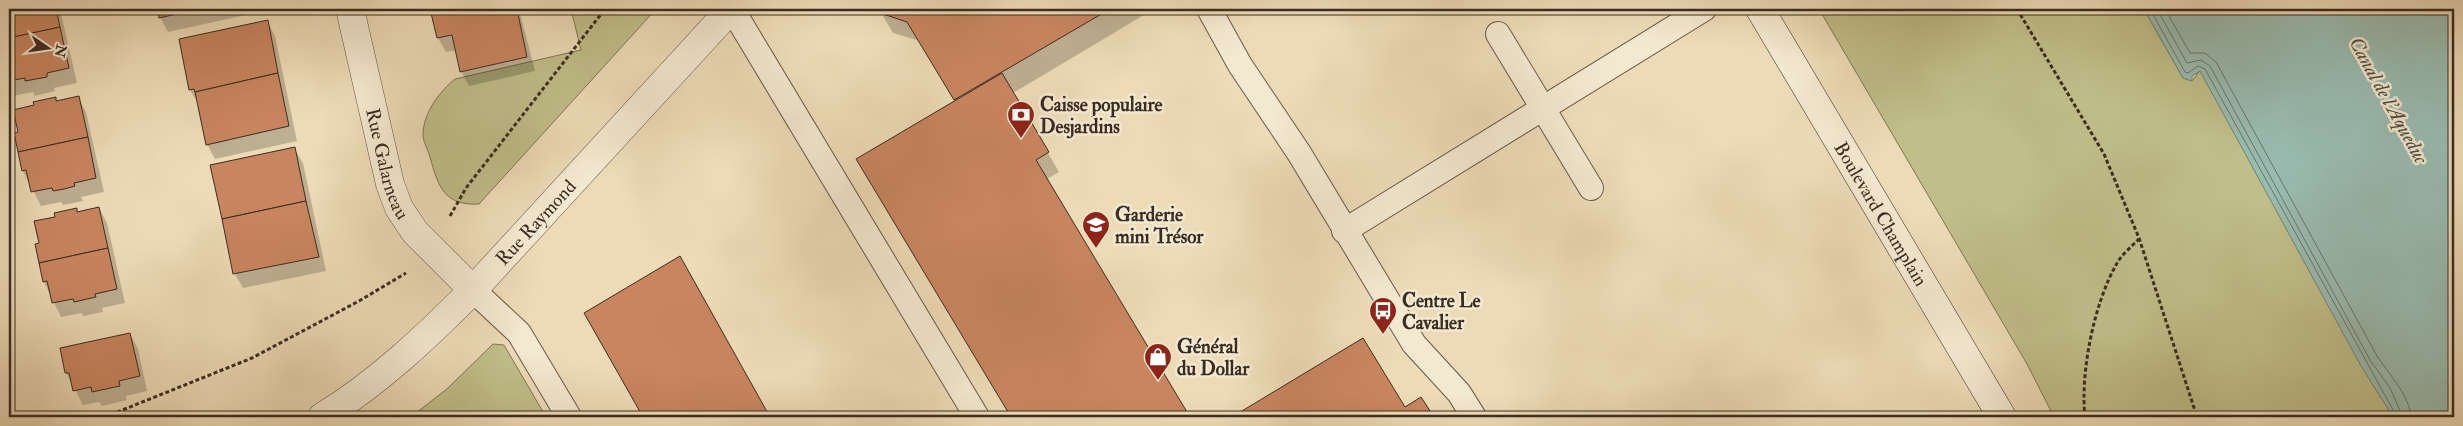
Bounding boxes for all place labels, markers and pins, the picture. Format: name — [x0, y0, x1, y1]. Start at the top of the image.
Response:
place label: Caisse populaire Desjardins — [1040, 93, 1163, 139]
bank icon: Caisse populaire Desjardins — [1006, 100, 1036, 139]
place label: Garderie mini Trésor — [1115, 203, 1204, 249]
school or university icon: Garderie mini Trésor — [1081, 210, 1111, 249]
place label: Centre Le Cavalier — [1402, 289, 1480, 335]
bus stop icon: Centre Le Cavalier — [1368, 296, 1398, 335]
place label: Général du Dollar — [1177, 335, 1250, 381]
shop icon: Général du Dollar — [1143, 342, 1173, 381]

